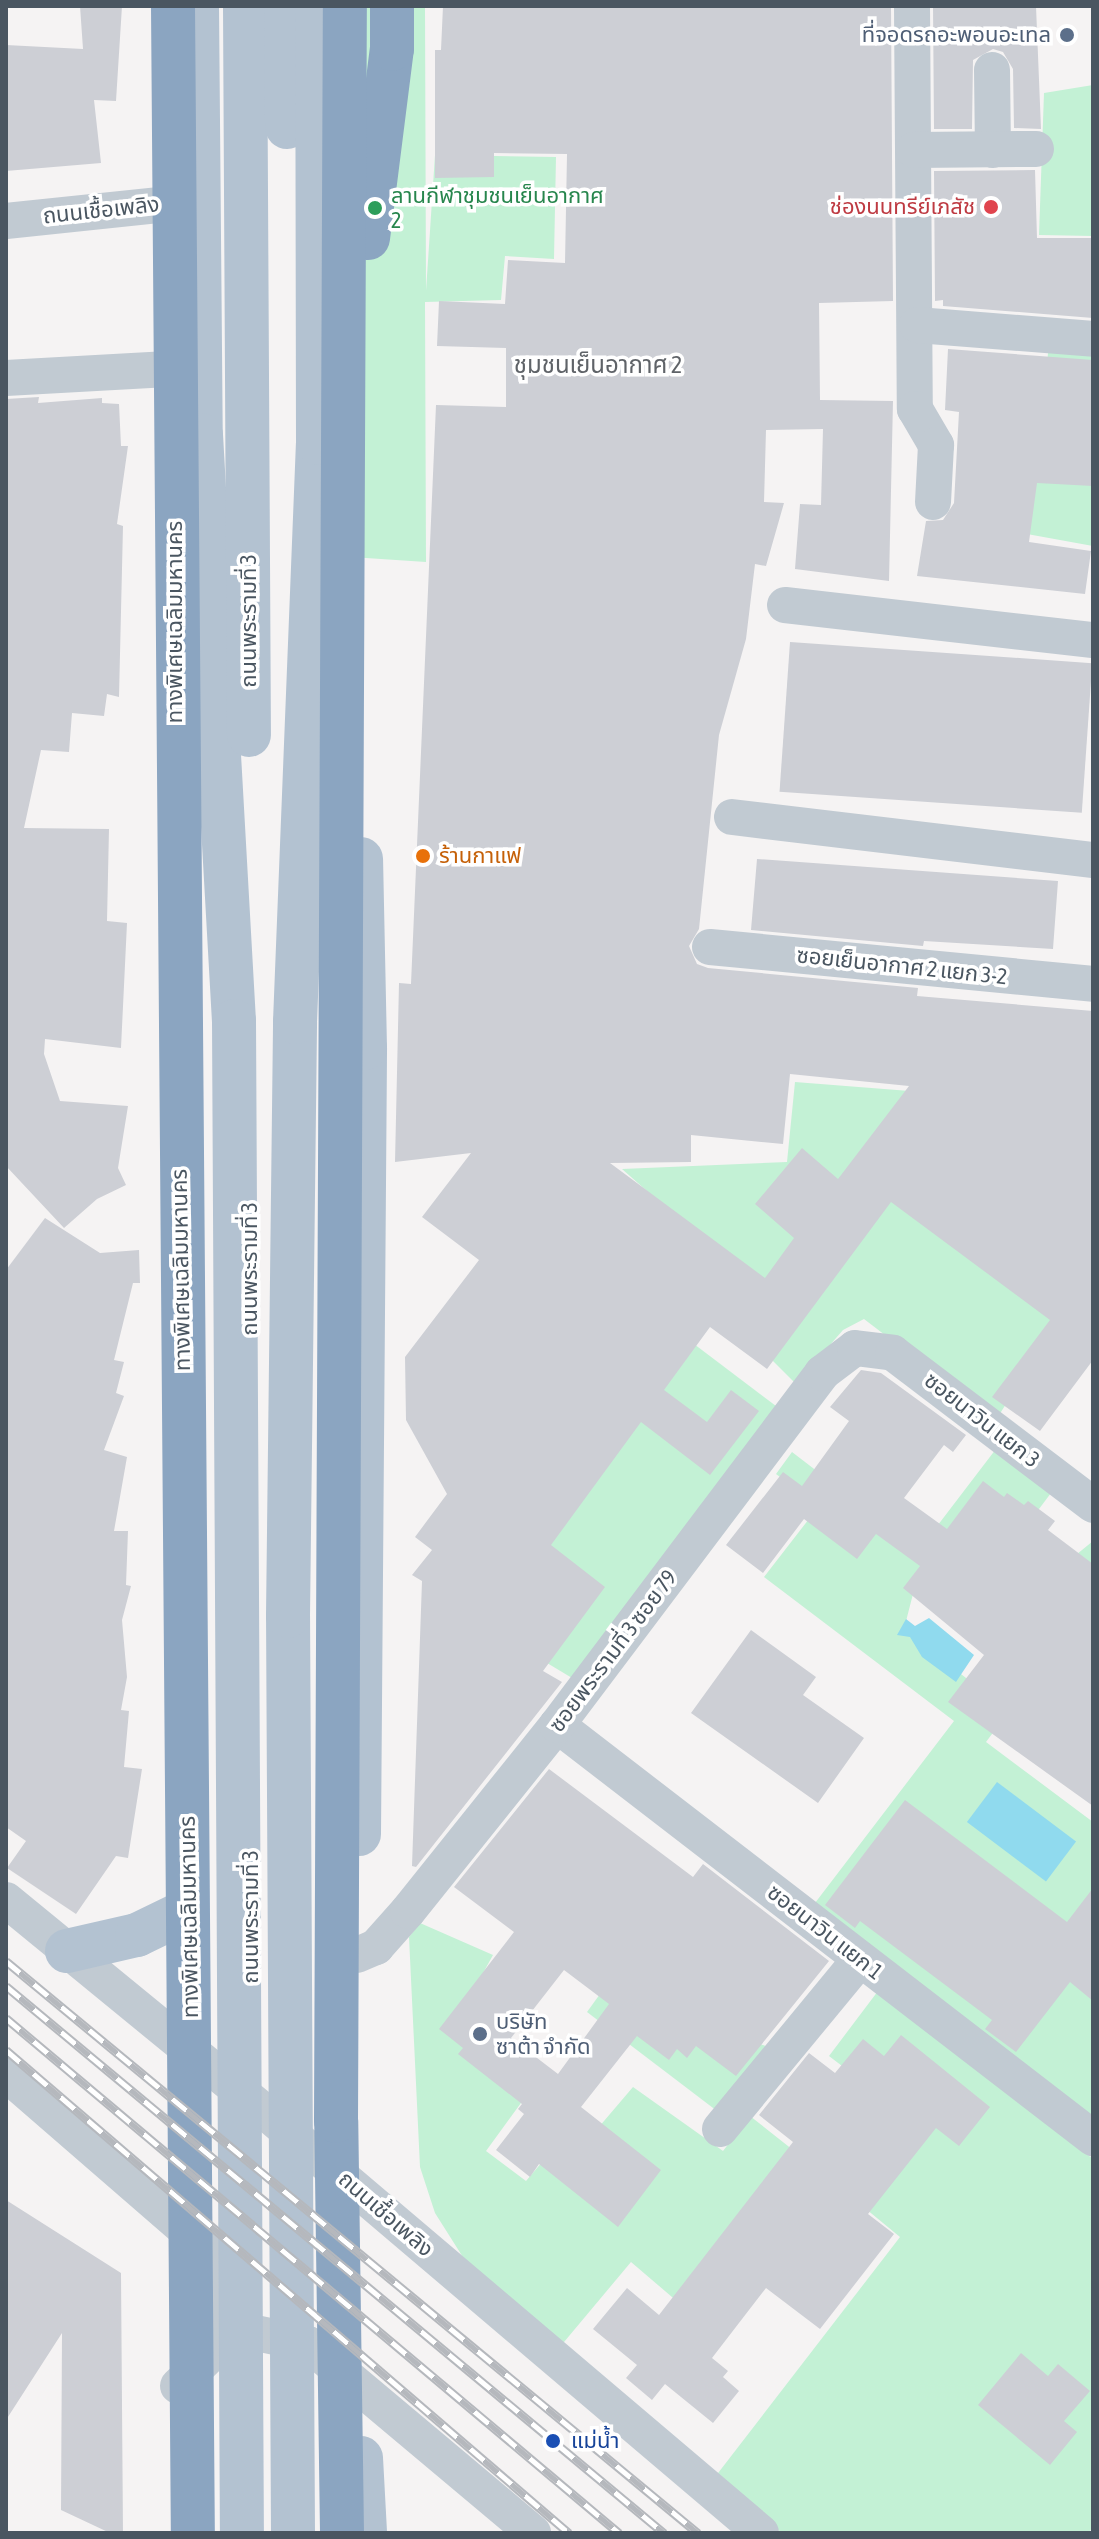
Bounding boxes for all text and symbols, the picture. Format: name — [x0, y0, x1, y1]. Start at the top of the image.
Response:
place label: ที่จอดรถอะพอนอะเทล — [862, 22, 1051, 48]
marker: ที่จอดรถอะพอนอะเทล — [1058, 26, 1076, 44]
place label: ลานกีฬาชุมชนเย็นอากาศ 2 — [391, 182, 604, 234]
street label: ถนนเชื้อเพลิง — [41, 191, 161, 229]
place label: ช่องนนทรีย์เภสัช — [830, 194, 975, 220]
marker: ช่องนนทรีย์เภสัช — [982, 198, 1000, 216]
marker: ลานกีฬาชุมชนเย็นอากาศ 2 — [366, 199, 384, 217]
district label: ชุมชนเย็นอากาศ 2 — [514, 351, 682, 379]
street label: ทางพิเศษเฉลิมมหานคร — [162, 521, 188, 723]
street label: ถนนพระรามที่ 3 — [236, 554, 262, 688]
place label: ร้านกาแฟ — [439, 843, 521, 869]
marker: ร้านกาแฟ — [414, 847, 432, 865]
street label: ซอยเย็นอากาศ 2 แยก 3-2 — [795, 942, 1009, 990]
street label: ทางพิเศษเฉลิมมหานคร — [166, 1169, 196, 1371]
street label: ถนนพระรามที่ 3 — [237, 1202, 263, 1336]
street label: ซอยนาวิน แยก 3 — [919, 1367, 1045, 1473]
street label: ซอยพระรามที่ 3 ซอย 79 — [543, 1565, 683, 1737]
street label: ทางพิเศษเฉลิมมหานคร — [174, 1816, 204, 2018]
street label: ถนนพระรามที่ 3 — [238, 1850, 264, 1984]
street label: ซอยนาวิน แยก 1 — [762, 1879, 888, 1985]
place label: บริษัท ซาต้า จำกัด — [496, 2008, 590, 2060]
marker: บริษัท ซาต้า จำกัด — [471, 2025, 489, 2043]
street label: ถนนเชื้อเพลิง — [333, 2166, 439, 2262]
place label: แม่น้ำ — [571, 2428, 619, 2454]
marker: แม่น้ำ — [542, 2430, 564, 2452]

